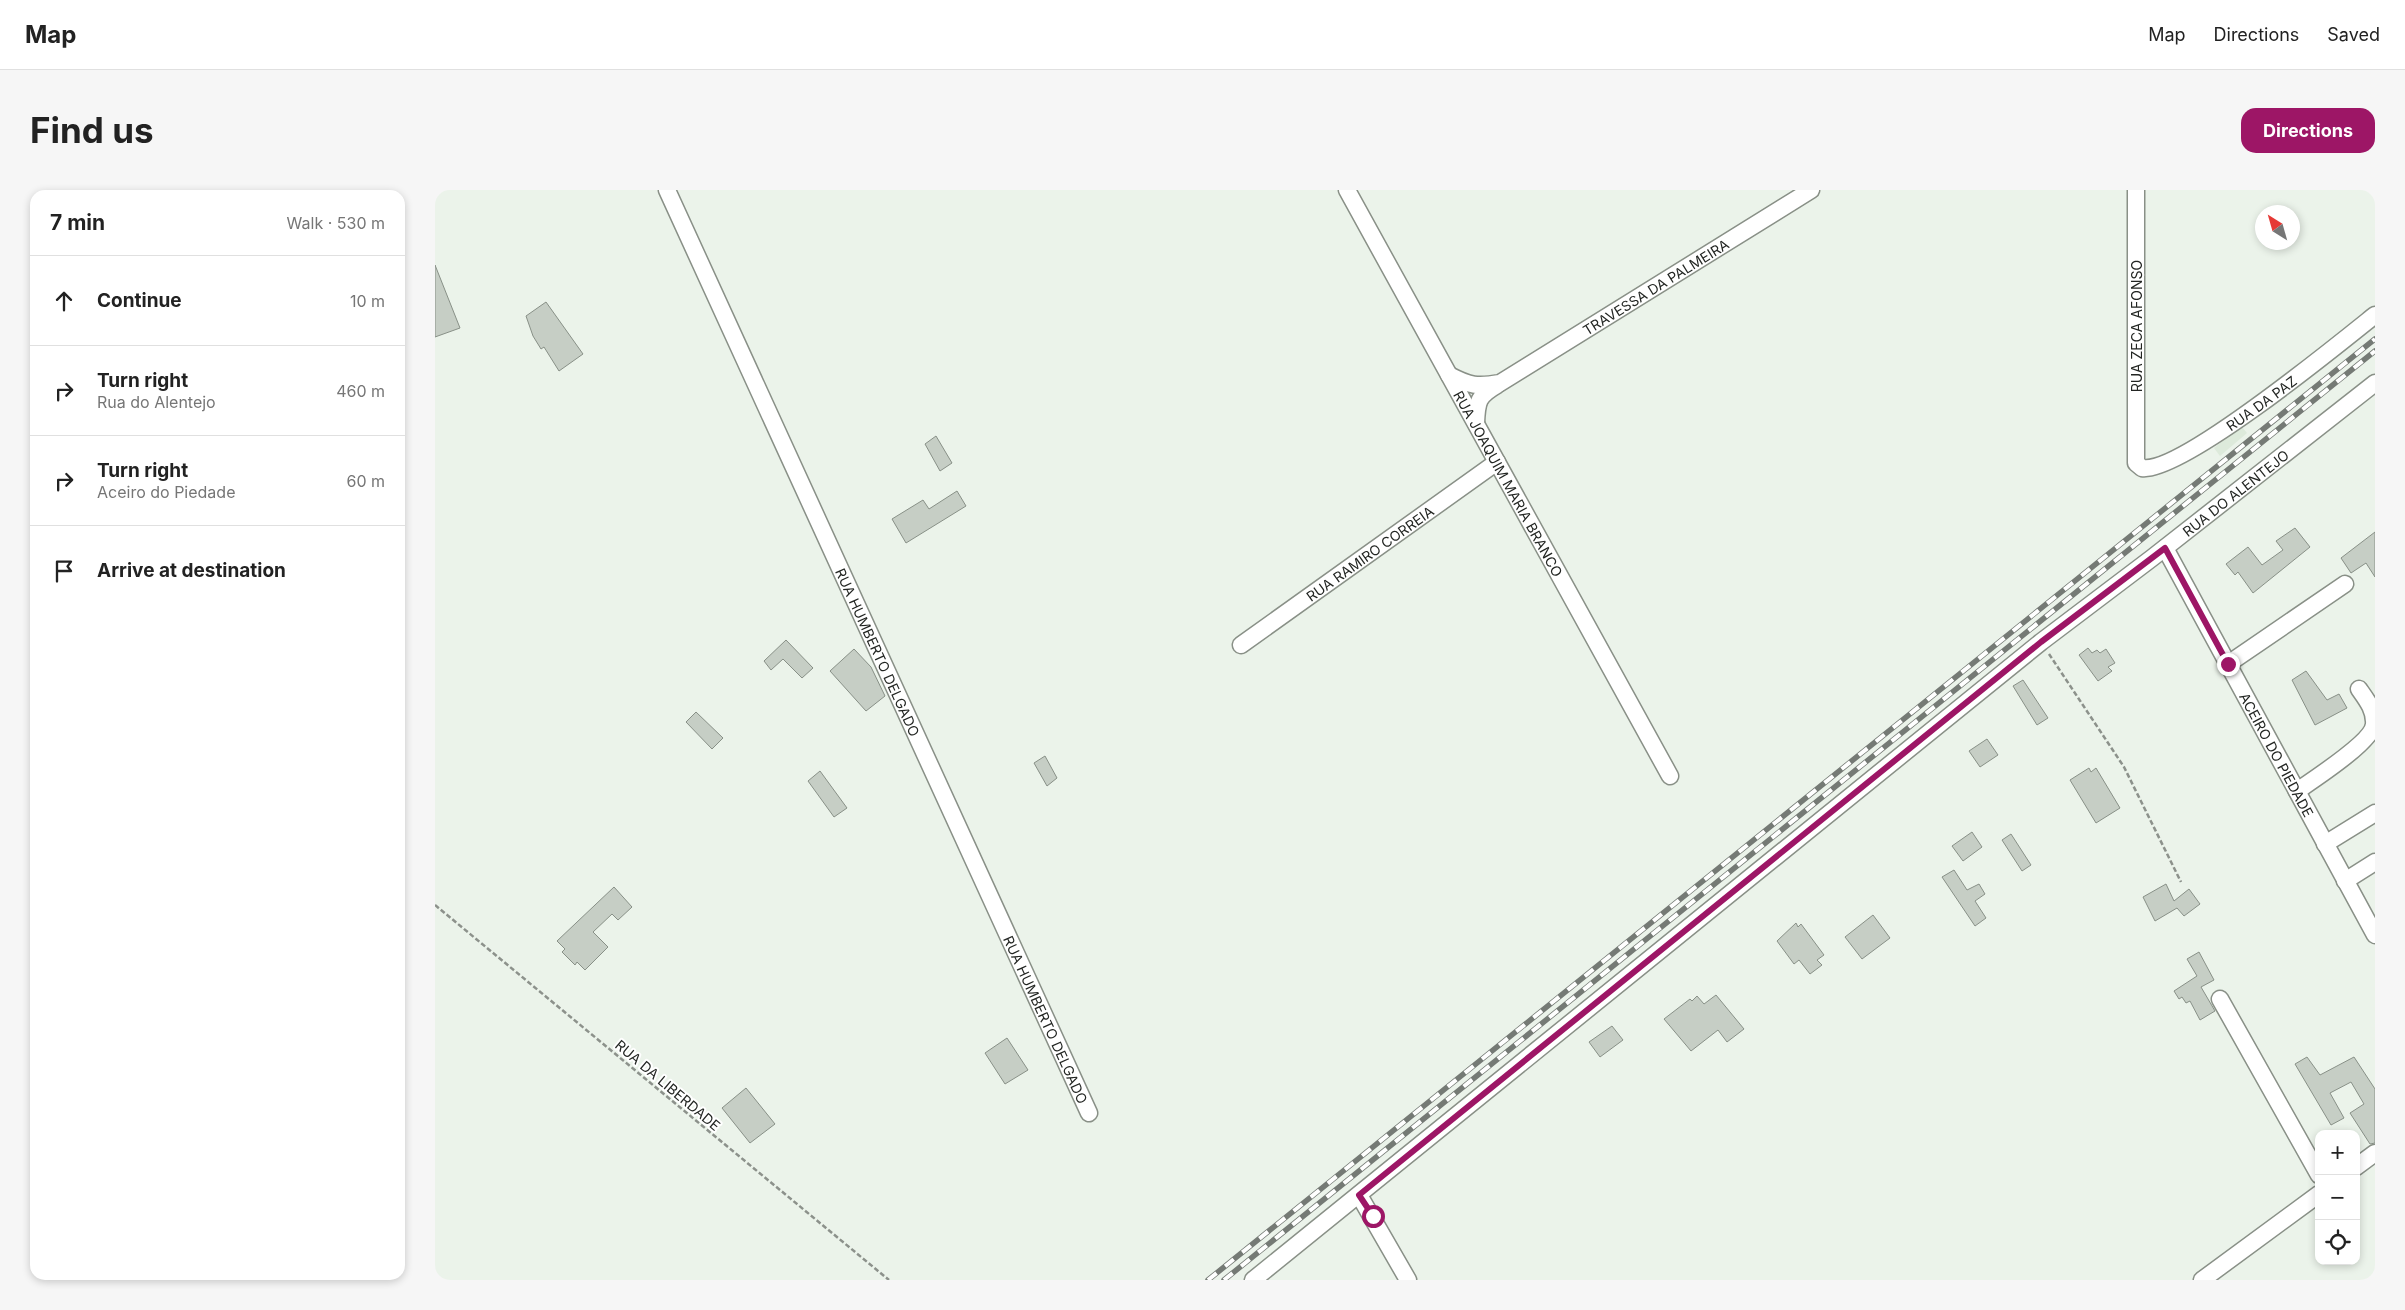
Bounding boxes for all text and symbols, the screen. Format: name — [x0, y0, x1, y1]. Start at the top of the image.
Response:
text: Map — [25, 20, 76, 49]
text: Map — [2148, 24, 2186, 45]
text: Directions — [2214, 24, 2299, 45]
text: Saved — [2327, 24, 2380, 45]
button: Directions — [2241, 108, 2375, 153]
text: Find us — [30, 109, 154, 151]
north arrow — [2255, 205, 2300, 250]
text: 7 min — [50, 210, 105, 235]
text: Walk · 530 m — [287, 213, 385, 233]
street label: TRAVESSA DA PALMEIRA — [1579, 235, 1732, 338]
street label: RUA ZECA AFONSO — [2128, 260, 2145, 392]
icon: ahead — [50, 287, 78, 315]
text: Continue — [97, 289, 182, 312]
text: 10 m — [350, 291, 385, 311]
text: Turn right — [97, 369, 188, 392]
street label: RUA DA PAZ — [2223, 372, 2299, 434]
icon: right — [50, 377, 78, 405]
text: 460 m — [336, 381, 385, 401]
street label: RUA JOAQUIM MARIA BRANCO — [1451, 387, 1567, 579]
text: Rua do Alentejo — [97, 392, 216, 412]
street label: RUA DO ALENTEJO — [2179, 446, 2292, 540]
text: Turn right — [97, 459, 188, 482]
icon: right — [50, 467, 78, 495]
text: 60 m — [346, 471, 385, 491]
text: Aceiro do Piedade — [97, 482, 235, 502]
street label: RUA RAMIRO CORREIA — [1303, 502, 1437, 604]
icon: arrive — [50, 557, 78, 585]
text: Arrive at destination — [97, 559, 286, 582]
street label: RUA HUMBERTO DELGADO — [832, 565, 924, 739]
route end — [2217, 653, 2240, 676]
street label: ACEIRO DO PIEDADE — [2236, 689, 2318, 820]
street label: RUA HUMBERTO DELGADO — [1000, 933, 1092, 1106]
street label: RUA DA LIBERDADE — [612, 1036, 724, 1134]
map controls — [2315, 1130, 2360, 1265]
button: + — [2315, 1130, 2360, 1175]
button: − — [2315, 1175, 2360, 1220]
route start — [1362, 1205, 1385, 1228]
button: locate — [2315, 1220, 2360, 1265]

